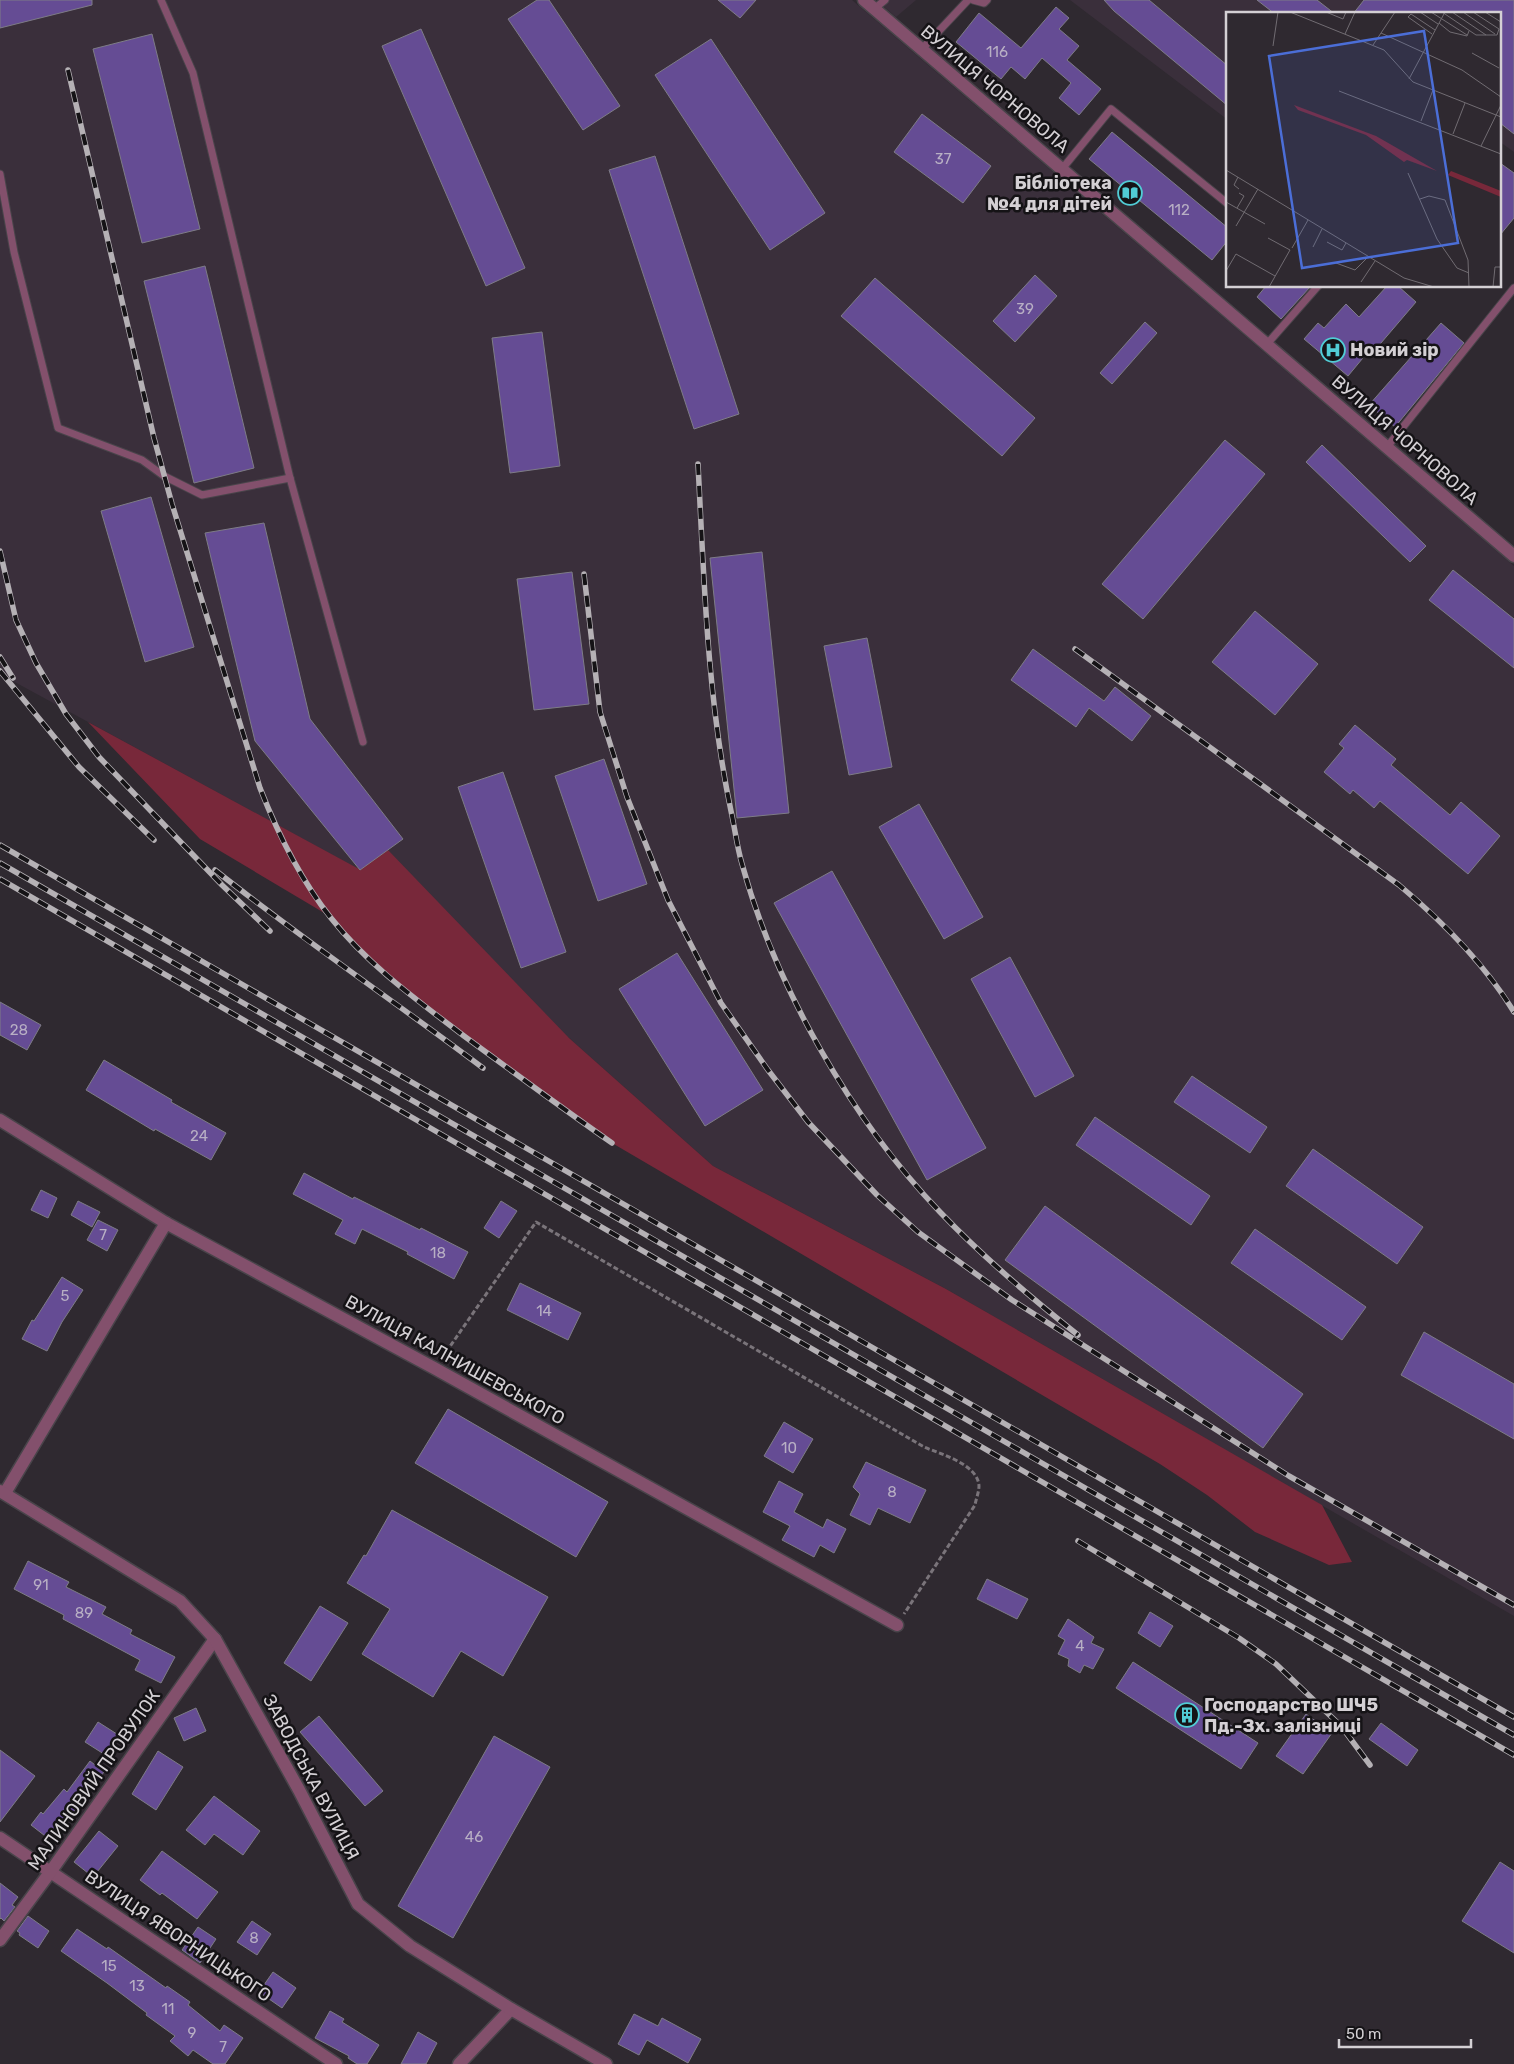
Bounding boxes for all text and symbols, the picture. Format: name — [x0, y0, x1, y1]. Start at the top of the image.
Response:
inset map — [1226, 12, 1502, 288]
street label: ВУЛИЦЯ ЧОРНОВОЛА — [916, 20, 1074, 158]
house number: 116 — [986, 43, 1008, 61]
house number: 37 — [935, 150, 952, 168]
place label: Бібліотека №4 для дітей — [987, 172, 1112, 215]
library icon: Бібліотека №4 для дітей — [1117, 180, 1143, 206]
house number: 112 — [1168, 201, 1190, 219]
house number: 39 — [1016, 300, 1034, 318]
hospital icon: Новий зір — [1320, 337, 1346, 363]
place label: Новий зір — [1350, 339, 1439, 361]
street label: ВУЛИЦЯ ЧОРНОВОЛА — [1327, 370, 1483, 510]
house number: 28 — [10, 1021, 28, 1039]
house number: 24 — [190, 1127, 208, 1145]
house number: 7 — [99, 1226, 107, 1244]
house number: 18 — [430, 1244, 446, 1262]
house number: 5 — [61, 1287, 70, 1305]
street label: ВУЛИЦЯ КАЛНИШЕВСЬКОГО — [341, 1290, 569, 1430]
house number: 14 — [536, 1302, 552, 1320]
house number: 10 — [781, 1439, 797, 1457]
house number: 8 — [887, 1483, 897, 1501]
house number: 91 — [33, 1576, 49, 1594]
house number: 89 — [75, 1604, 93, 1622]
house number: 4 — [1075, 1637, 1085, 1655]
street label: МАЛИНОВИЙ ПРОВУЛОК — [23, 1685, 165, 1875]
street label: ЗАВОДСЬКА ВУЛИЦЯ — [258, 1691, 364, 1863]
place label: Господарство ШЧ5 Пд.-Зх. залізниці — [1204, 1694, 1378, 1737]
building icon: Господарство ШЧ5 Пд.-Зх. залізниці — [1174, 1702, 1200, 1728]
house number: 46 — [465, 1828, 483, 1846]
street label: ВУЛИЦЯ ЯВОРНИЦЬКОГО — [81, 1865, 275, 2007]
house number: 8 — [249, 1929, 259, 1947]
house number: 15 — [101, 1957, 117, 1975]
house number: 13 — [129, 1977, 145, 1995]
house number: 11 — [162, 2000, 174, 2018]
scale bar — [1339, 2016, 1472, 2048]
house number: 9 — [188, 2024, 197, 2042]
text: 50 m — [1346, 2025, 1381, 2043]
house number: 7 — [219, 2038, 227, 2056]

